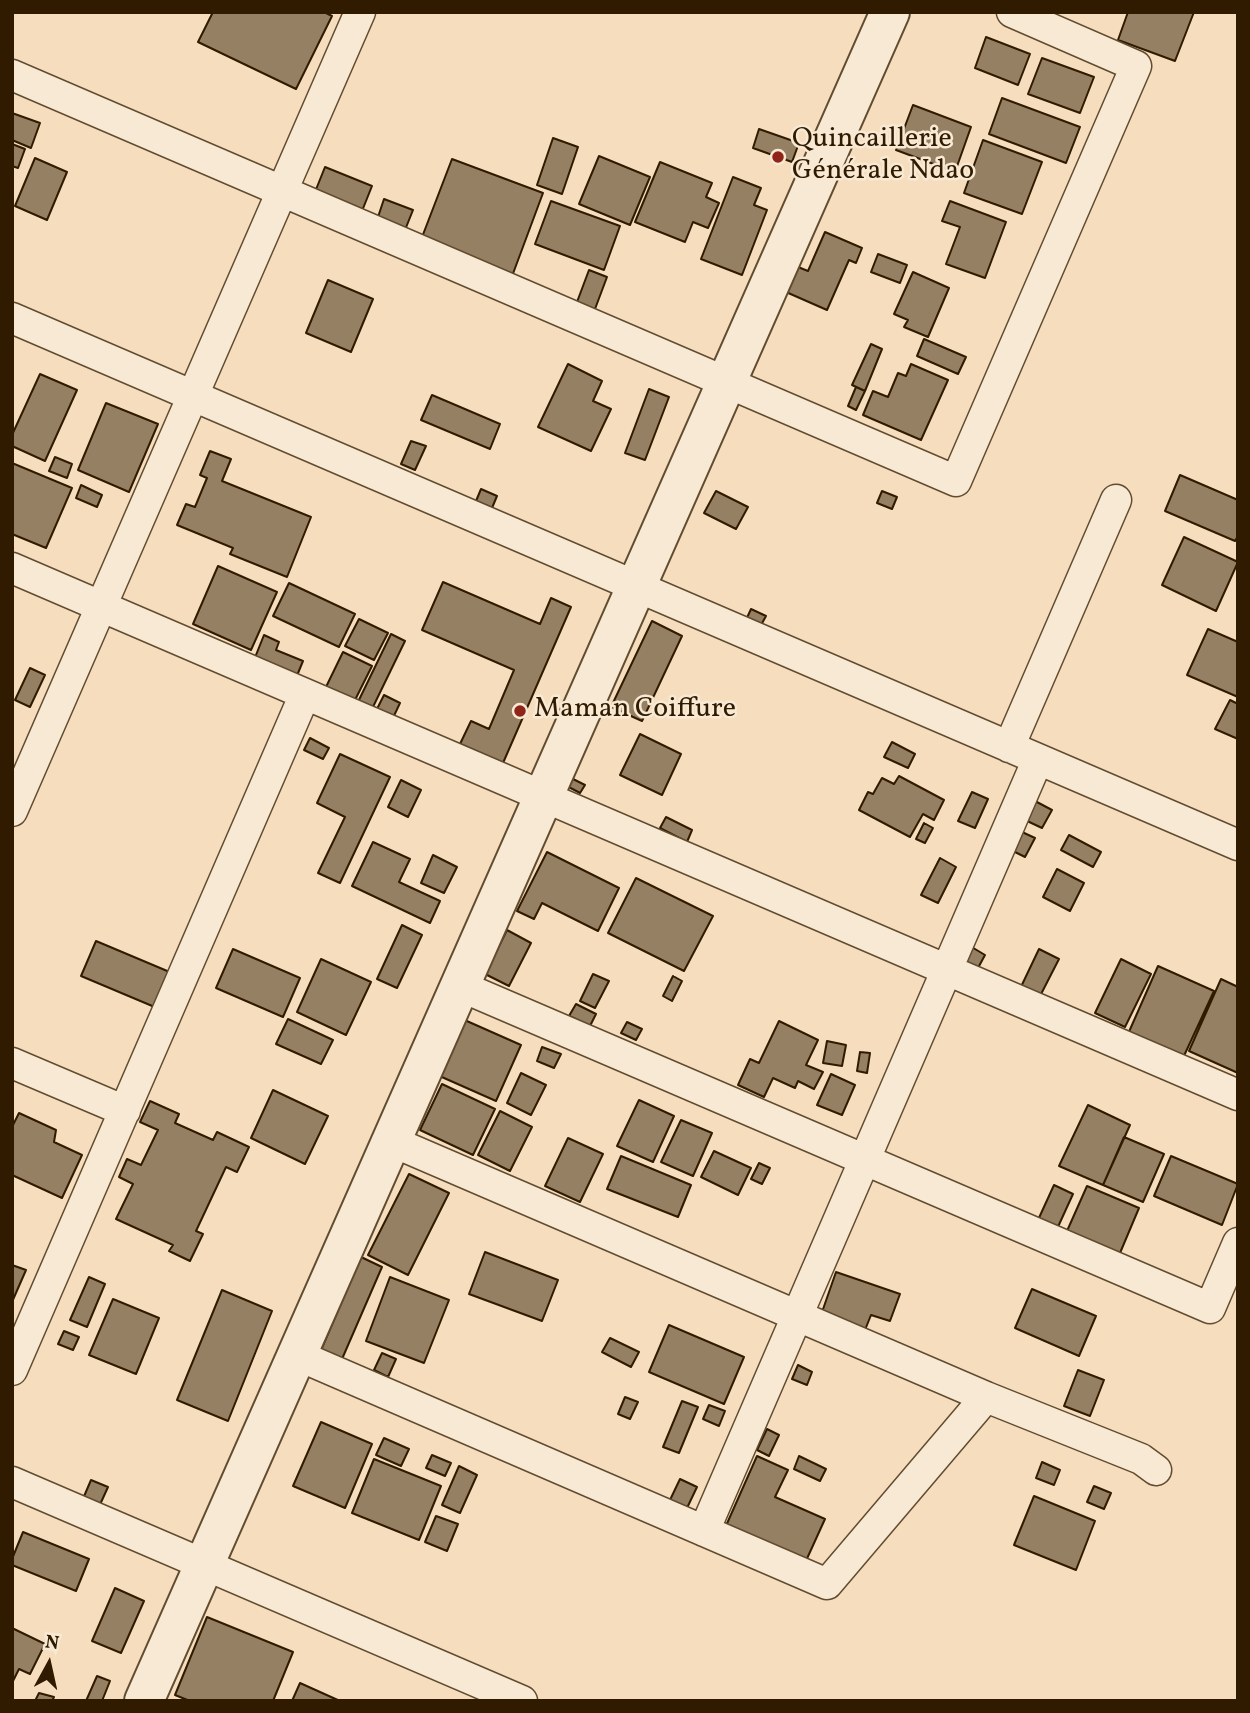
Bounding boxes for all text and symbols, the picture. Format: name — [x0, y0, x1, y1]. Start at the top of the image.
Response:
place label: Quincaillerie Générale Ndao — [792, 124, 974, 190]
marker: Quincaillerie Générale Ndao — [770, 149, 786, 165]
place label: Maman Coiffure — [534, 694, 736, 728]
marker: Maman Coiffure — [512, 703, 528, 719]
north arrow — [14, 1629, 84, 1699]
text: N — [43, 1629, 61, 1657]

